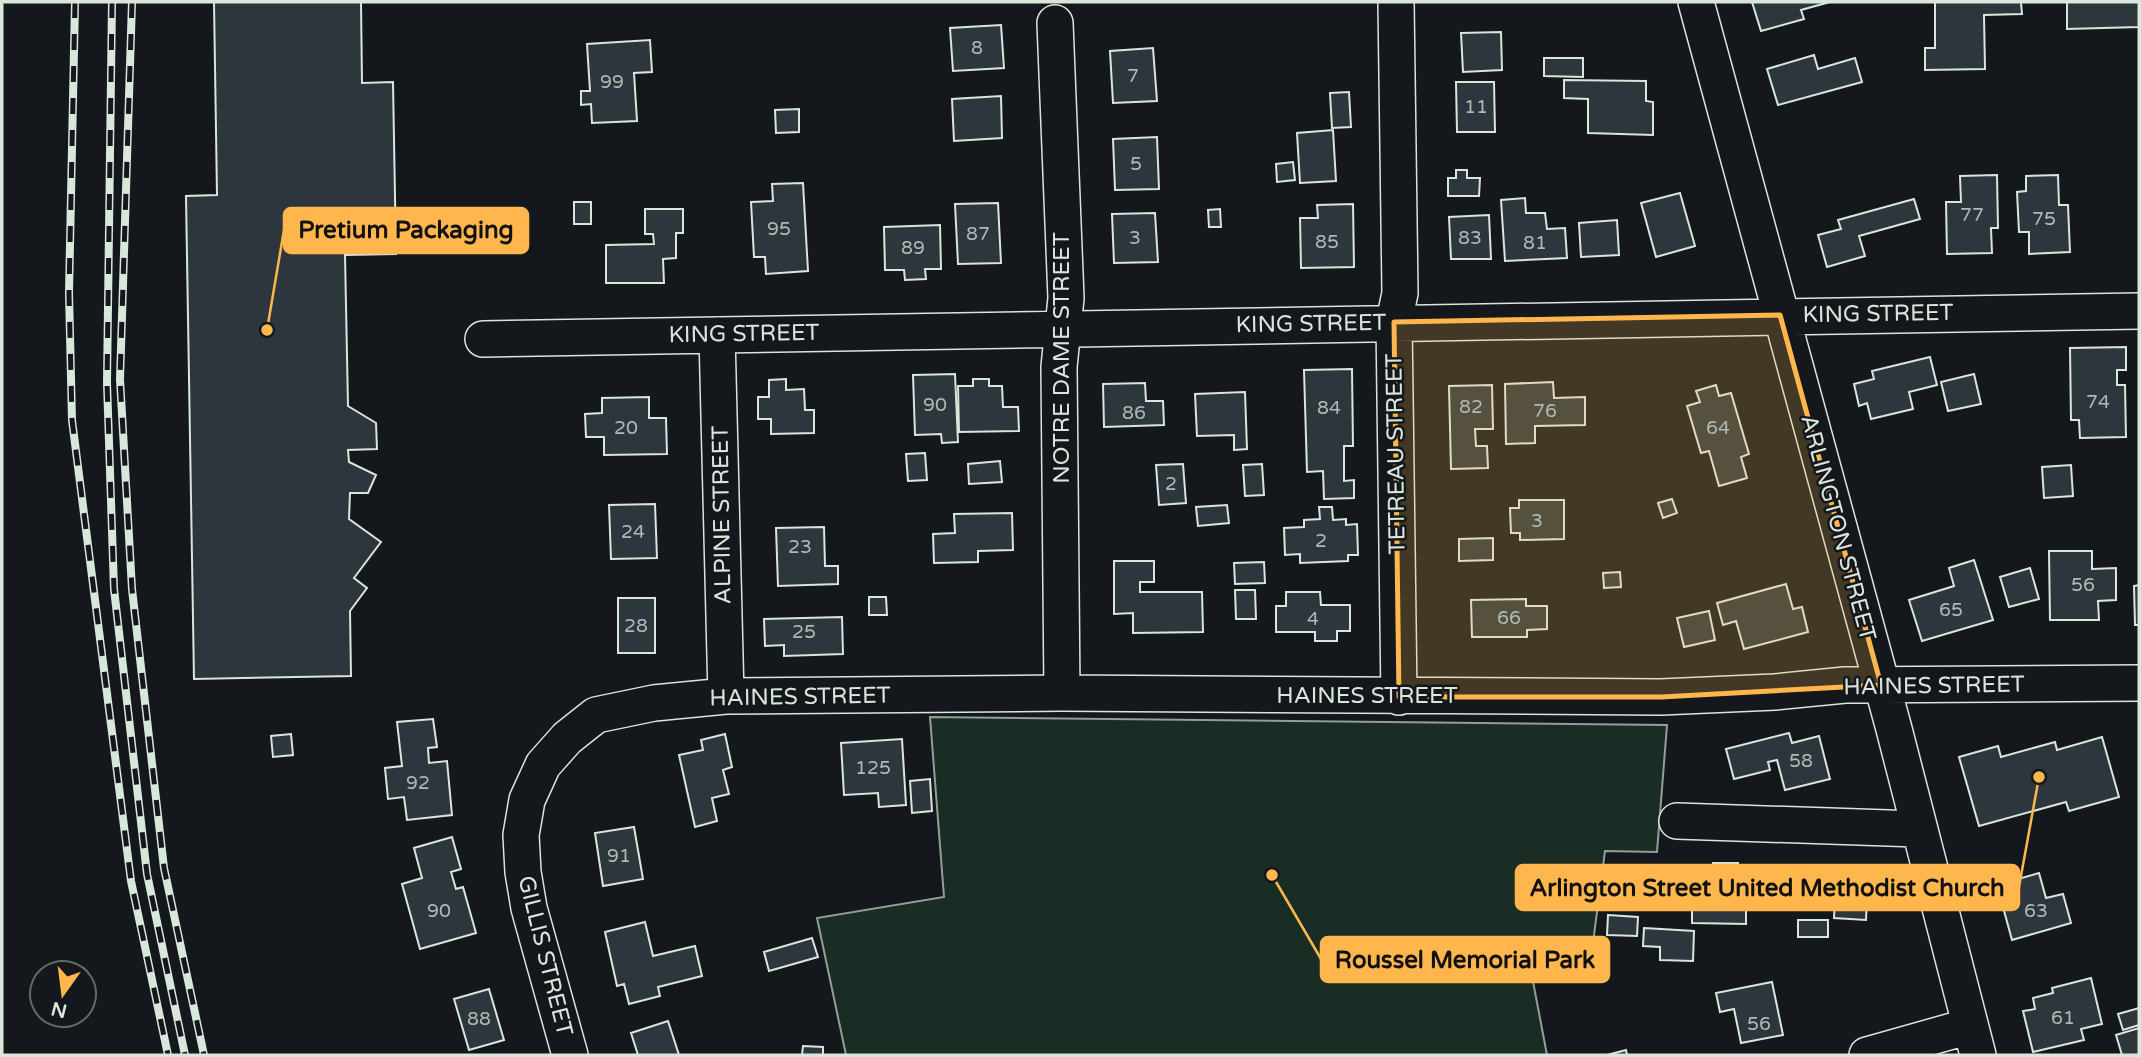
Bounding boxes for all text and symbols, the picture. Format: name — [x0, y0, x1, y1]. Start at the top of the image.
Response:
house number: 8 — [971, 37, 983, 59]
house number: 7 — [1127, 65, 1139, 87]
house number: 99 — [600, 71, 624, 93]
house number: 11 — [1464, 96, 1488, 118]
house number: 5 — [1130, 153, 1142, 175]
house number: 77 — [1960, 204, 1984, 226]
callout: Pretium Packaging — [284, 208, 528, 253]
house number: 75 — [2032, 208, 2056, 230]
text: Pretium Packaging — [298, 216, 514, 245]
house number: 95 — [767, 218, 791, 240]
house number: 87 — [966, 223, 990, 245]
house number: 3 — [1129, 227, 1141, 249]
house number: 83 — [1458, 227, 1482, 249]
house number: 85 — [1315, 231, 1339, 253]
street label: NOTRE DAME STREET — [1048, 232, 1076, 484]
house number: 81 — [1523, 232, 1547, 254]
house number: 89 — [901, 237, 925, 259]
street label: KING STREET — [1802, 299, 1954, 329]
street label: KING STREET — [1235, 309, 1387, 339]
street label: KING STREET — [668, 319, 820, 349]
street label: TETREAU STREET — [1380, 353, 1412, 555]
house number: 74 — [2086, 391, 2110, 413]
house number: 90 — [923, 394, 947, 416]
house number: 82 — [1459, 396, 1483, 418]
house number: 84 — [1317, 397, 1341, 419]
house number: 76 — [1533, 400, 1557, 422]
house number: 86 — [1122, 402, 1146, 424]
street label: ARLINGTON STREET — [1794, 412, 1882, 644]
house number: 20 — [614, 417, 638, 439]
house number: 64 — [1706, 417, 1730, 439]
street label: ALPINE STREET — [706, 425, 738, 605]
house number: 2 — [1165, 473, 1177, 495]
house number: 3 — [1531, 510, 1543, 532]
house number: 24 — [621, 521, 645, 543]
house number: 2 — [1315, 530, 1327, 552]
house number: 23 — [788, 536, 812, 558]
house number: 56 — [2071, 574, 2095, 596]
house number: 65 — [1939, 599, 1963, 621]
house number: 66 — [1497, 607, 1521, 629]
house number: 4 — [1307, 608, 1319, 630]
house number: 28 — [624, 615, 648, 637]
house number: 25 — [792, 621, 816, 643]
street label: HAINES STREET — [1843, 670, 2025, 702]
street label: HAINES STREET — [709, 681, 891, 713]
street label: HAINES STREET — [1276, 682, 1458, 710]
house number: 58 — [1789, 750, 1813, 772]
house number: 125 — [855, 757, 891, 779]
house number: 92 — [406, 772, 430, 794]
house number: 91 — [607, 845, 631, 867]
callout: Arlington Street United Methodist Church — [1516, 865, 2019, 910]
street label: GILLIS STREET — [512, 873, 578, 1039]
text: Arlington Street United Methodist Church — [1529, 874, 2005, 903]
house number: 90 — [427, 900, 451, 922]
house number: 63 — [2024, 900, 2048, 922]
callout: Roussel Memorial Park — [1321, 937, 1609, 982]
text: Roussel Memorial Park — [1335, 946, 1595, 975]
north arrow — [28, 959, 98, 1029]
text: N — [49, 997, 69, 1022]
house number: 61 — [2051, 1007, 2075, 1029]
house number: 88 — [467, 1008, 491, 1030]
house number: 56 — [1747, 1013, 1771, 1035]

